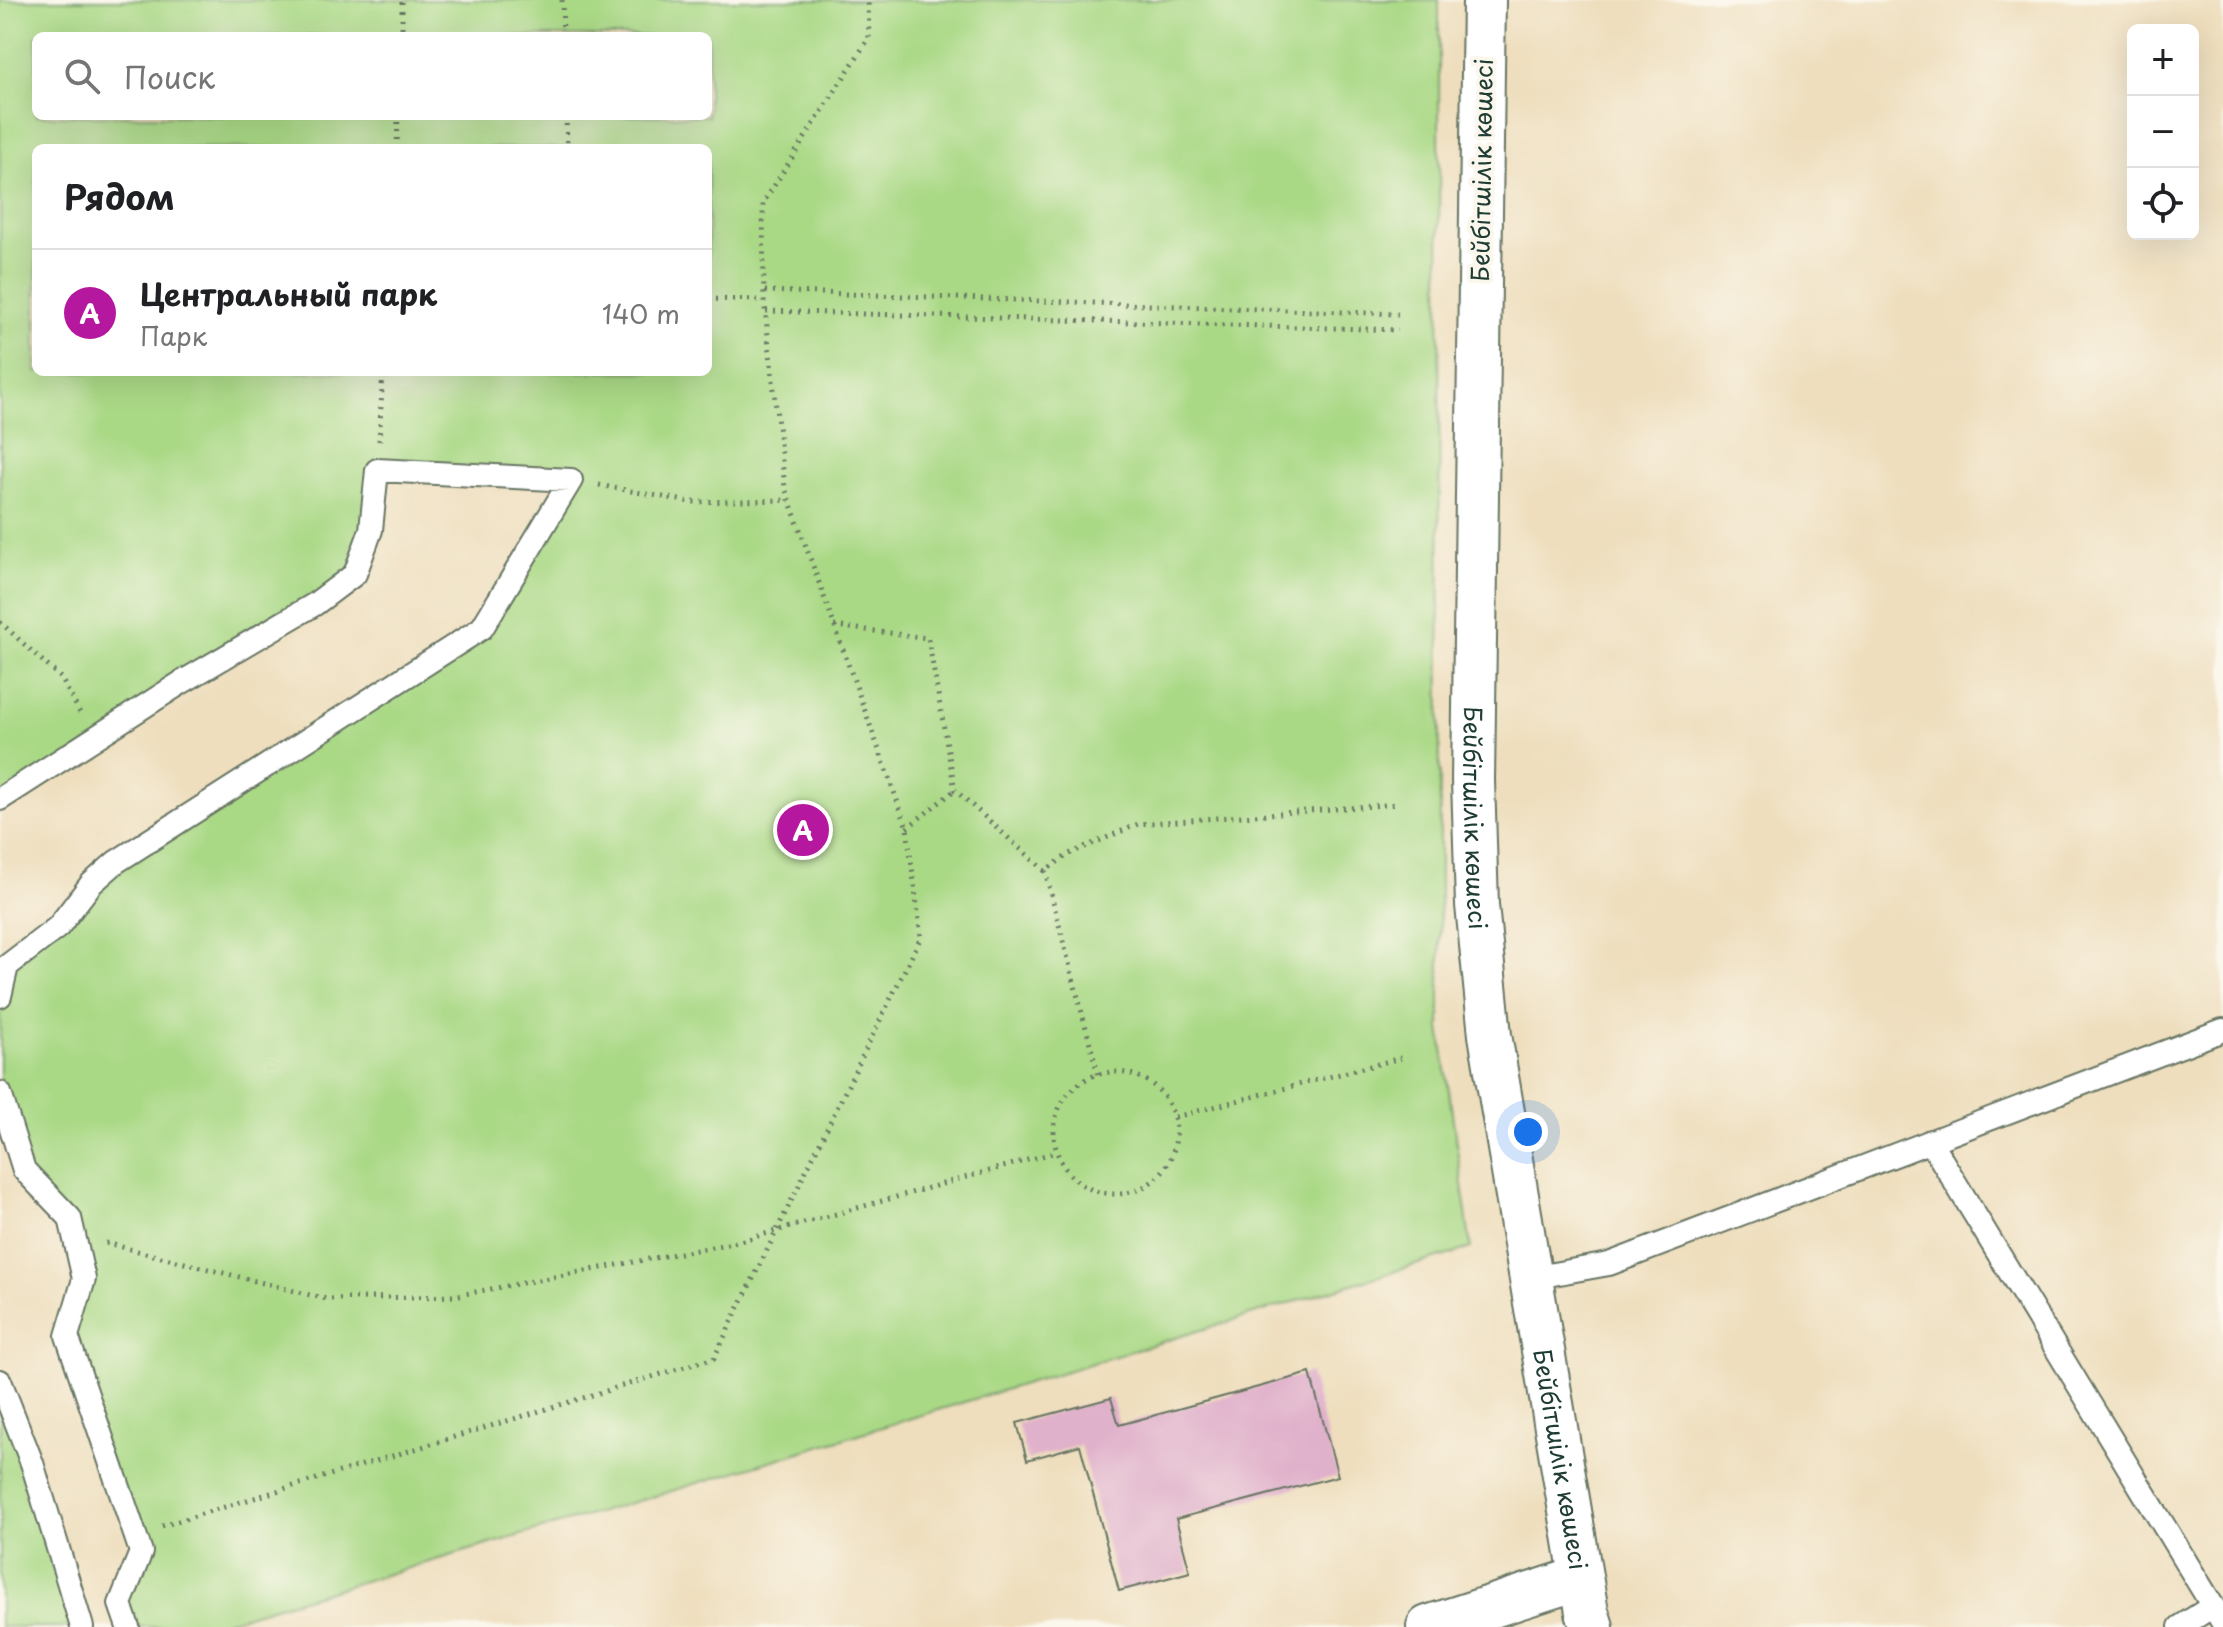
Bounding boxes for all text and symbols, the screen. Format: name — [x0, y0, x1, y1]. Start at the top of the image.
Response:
map controls — [2127, 24, 2199, 240]
button: + — [2127, 24, 2199, 96]
search box — [32, 32, 712, 120]
icon: search — [60, 54, 104, 98]
text: Поиск — [124, 54, 215, 99]
street label: Бейбітшілік көшесі — [1461, 58, 1501, 282]
button: − — [2127, 96, 2199, 168]
button: locate — [2127, 168, 2199, 240]
text: Рядом — [64, 170, 175, 222]
text: Центральный парк — [140, 271, 437, 316]
text: A — [80, 294, 100, 333]
text: 140 m — [602, 294, 680, 333]
text: Парк — [140, 316, 207, 355]
street label: Бейбітшілік көшесі — [1455, 706, 1497, 931]
pin: A — [777, 800, 829, 860]
your location — [1508, 1112, 1548, 1152]
street label: Бейбітшілік көшесі — [1525, 1346, 1598, 1572]

